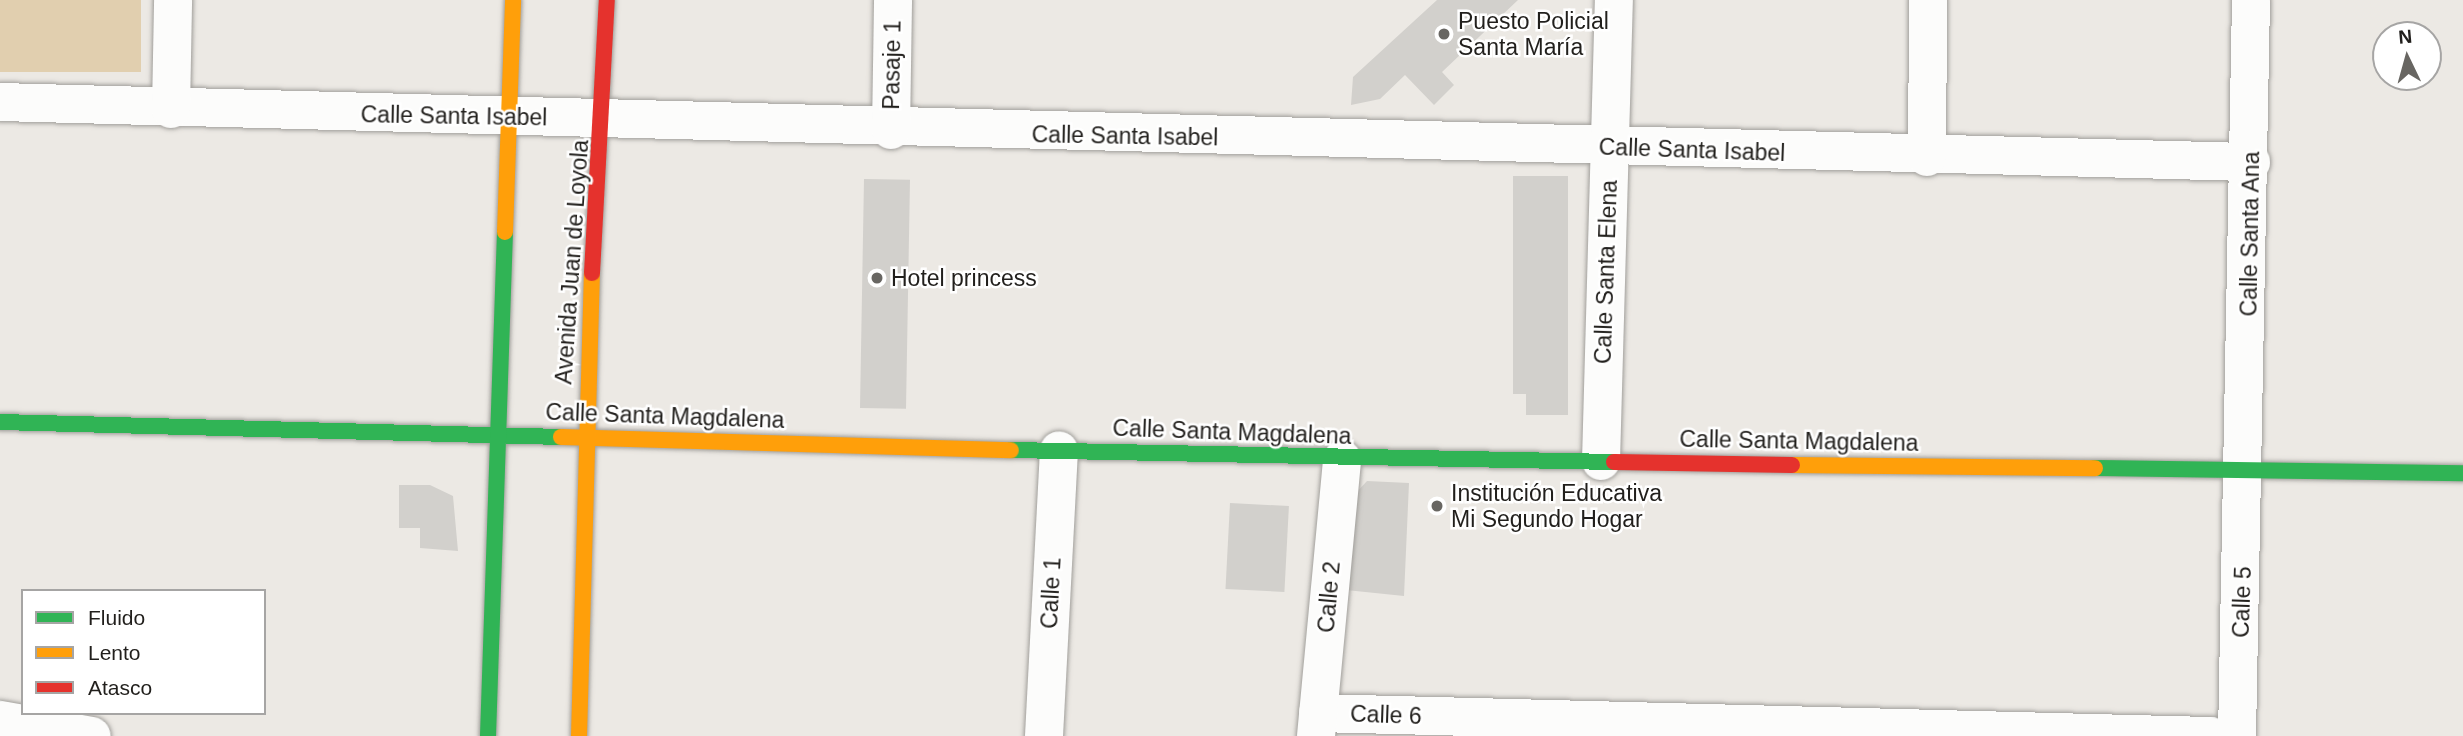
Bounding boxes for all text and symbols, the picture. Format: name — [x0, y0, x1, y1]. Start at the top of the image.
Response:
place label: Puesto Policial Santa María — [1458, 7, 1609, 61]
street label: Pasaje 1 — [877, 20, 907, 110]
north arrow — [2372, 21, 2442, 91]
marker: Puesto Policial Santa María — [1436, 26, 1452, 42]
text: N — [2398, 26, 2413, 48]
street label: Calle Santa Isabel — [360, 101, 548, 131]
street label: Calle Santa Isabel — [1031, 121, 1219, 151]
street label: Calle Santa Isabel — [1598, 133, 1786, 167]
street label: Avenida Juan de Loyola — [550, 139, 594, 385]
street label: Calle Santa Ana — [2235, 151, 2265, 317]
street label: Calle Santa Elena — [1589, 180, 1623, 364]
place label: Hotel princess — [891, 264, 1037, 292]
marker: Hotel princess — [869, 270, 885, 286]
street label: Calle Santa Magdalena — [545, 398, 785, 434]
street label: Calle Santa Magdalena — [1112, 414, 1352, 450]
street label: Calle Santa Magdalena — [1679, 425, 1919, 457]
place label: Institución Educativa Mi Segundo Hogar — [1451, 479, 1662, 533]
marker: Institución Educativa Mi Segundo Hogar — [1429, 498, 1445, 514]
street label: Calle 1 — [1035, 557, 1067, 629]
street label: Calle 2 — [1312, 560, 1346, 634]
street label: Calle 5 — [2227, 566, 2257, 638]
legend — [21, 589, 266, 715]
text: Fluido — [88, 606, 145, 629]
text: Lento — [88, 641, 141, 664]
text: Atasco — [88, 676, 152, 699]
street label: Calle 6 — [1350, 700, 1422, 730]

